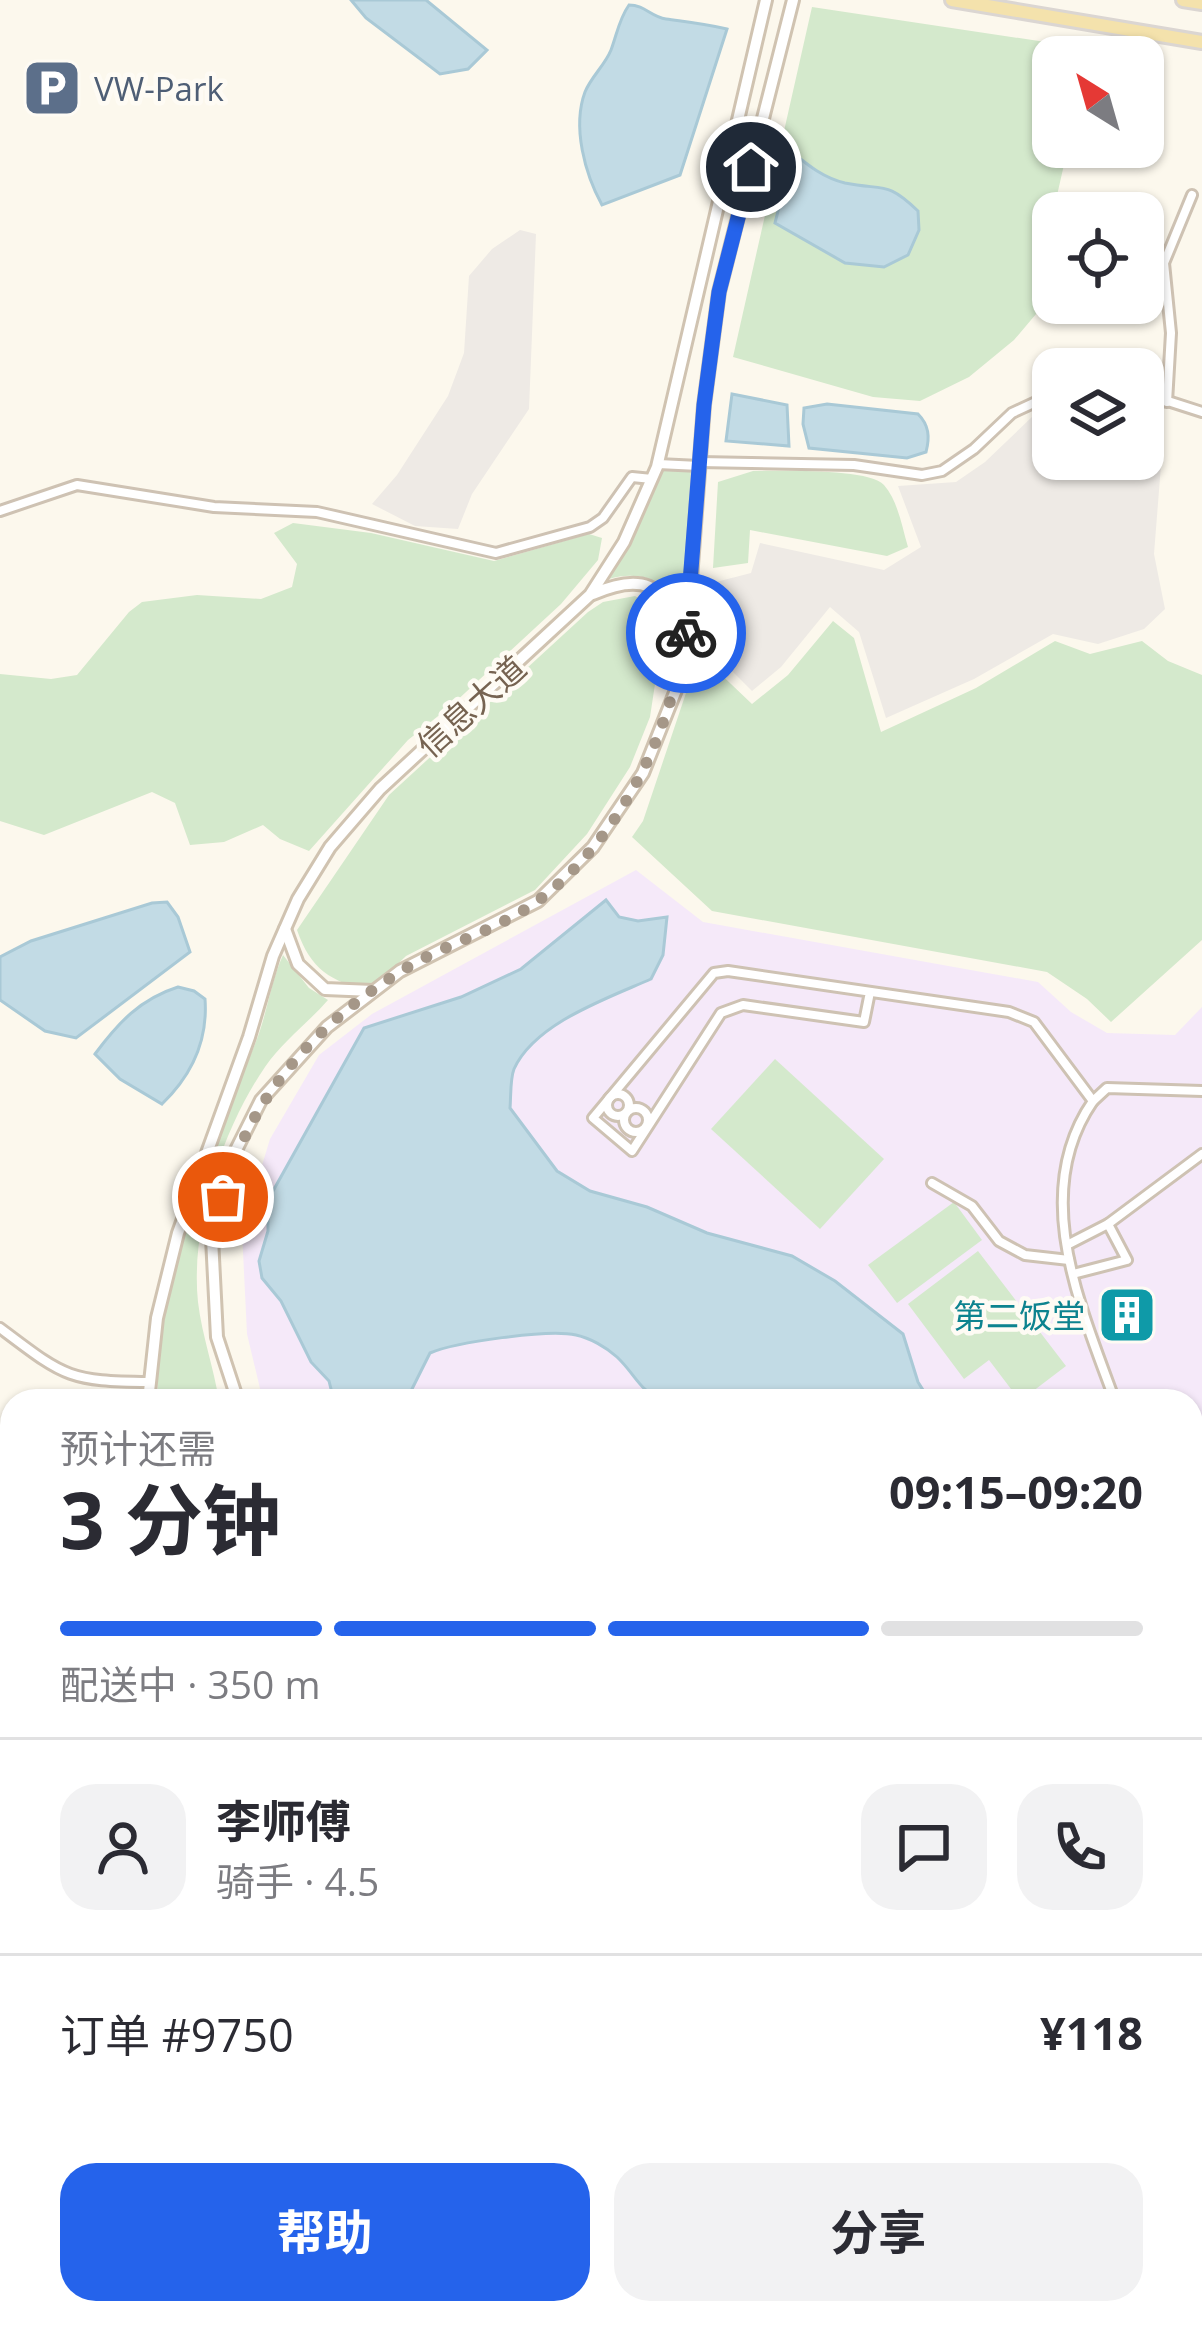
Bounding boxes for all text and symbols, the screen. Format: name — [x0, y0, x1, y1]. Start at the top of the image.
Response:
north arrow — [1032, 36, 1164, 168]
map controls — [1032, 36, 1164, 480]
parking icon: VW-Park — [21, 57, 83, 119]
place label: VW-Park — [94, 66, 224, 111]
pin — [700, 116, 802, 218]
icon: home — [718, 134, 784, 200]
button: locate — [1032, 192, 1164, 324]
button: layers — [1032, 348, 1164, 480]
courier — [626, 573, 746, 693]
icon: bike — [653, 600, 719, 666]
street label: 信息大道 — [407, 645, 535, 767]
pin — [172, 1146, 274, 1248]
icon: bag — [190, 1164, 256, 1230]
building icon: 第二饭堂 — [1096, 1284, 1158, 1346]
place label: 第二饭堂 — [953, 1293, 1085, 1338]
text: 预计还需 — [60, 1421, 216, 1474]
text: 09:15–09:20 — [889, 1461, 1143, 1522]
text: 3 分钟 — [60, 1466, 281, 1572]
text: 配送中 · 350 m — [60, 1657, 321, 1710]
button: person — [60, 1784, 186, 1910]
button: chat — [861, 1784, 987, 1910]
button: phone — [1017, 1784, 1143, 1910]
text: 李师傅 — [216, 1790, 351, 1851]
text: 骑手 · 4.5 — [216, 1854, 379, 1907]
text: ¥118 — [1040, 2002, 1143, 2063]
text: 订单 #9750 — [60, 2004, 294, 2065]
button: 帮助 — [60, 2163, 590, 2301]
button: 分享 — [614, 2163, 1143, 2301]

